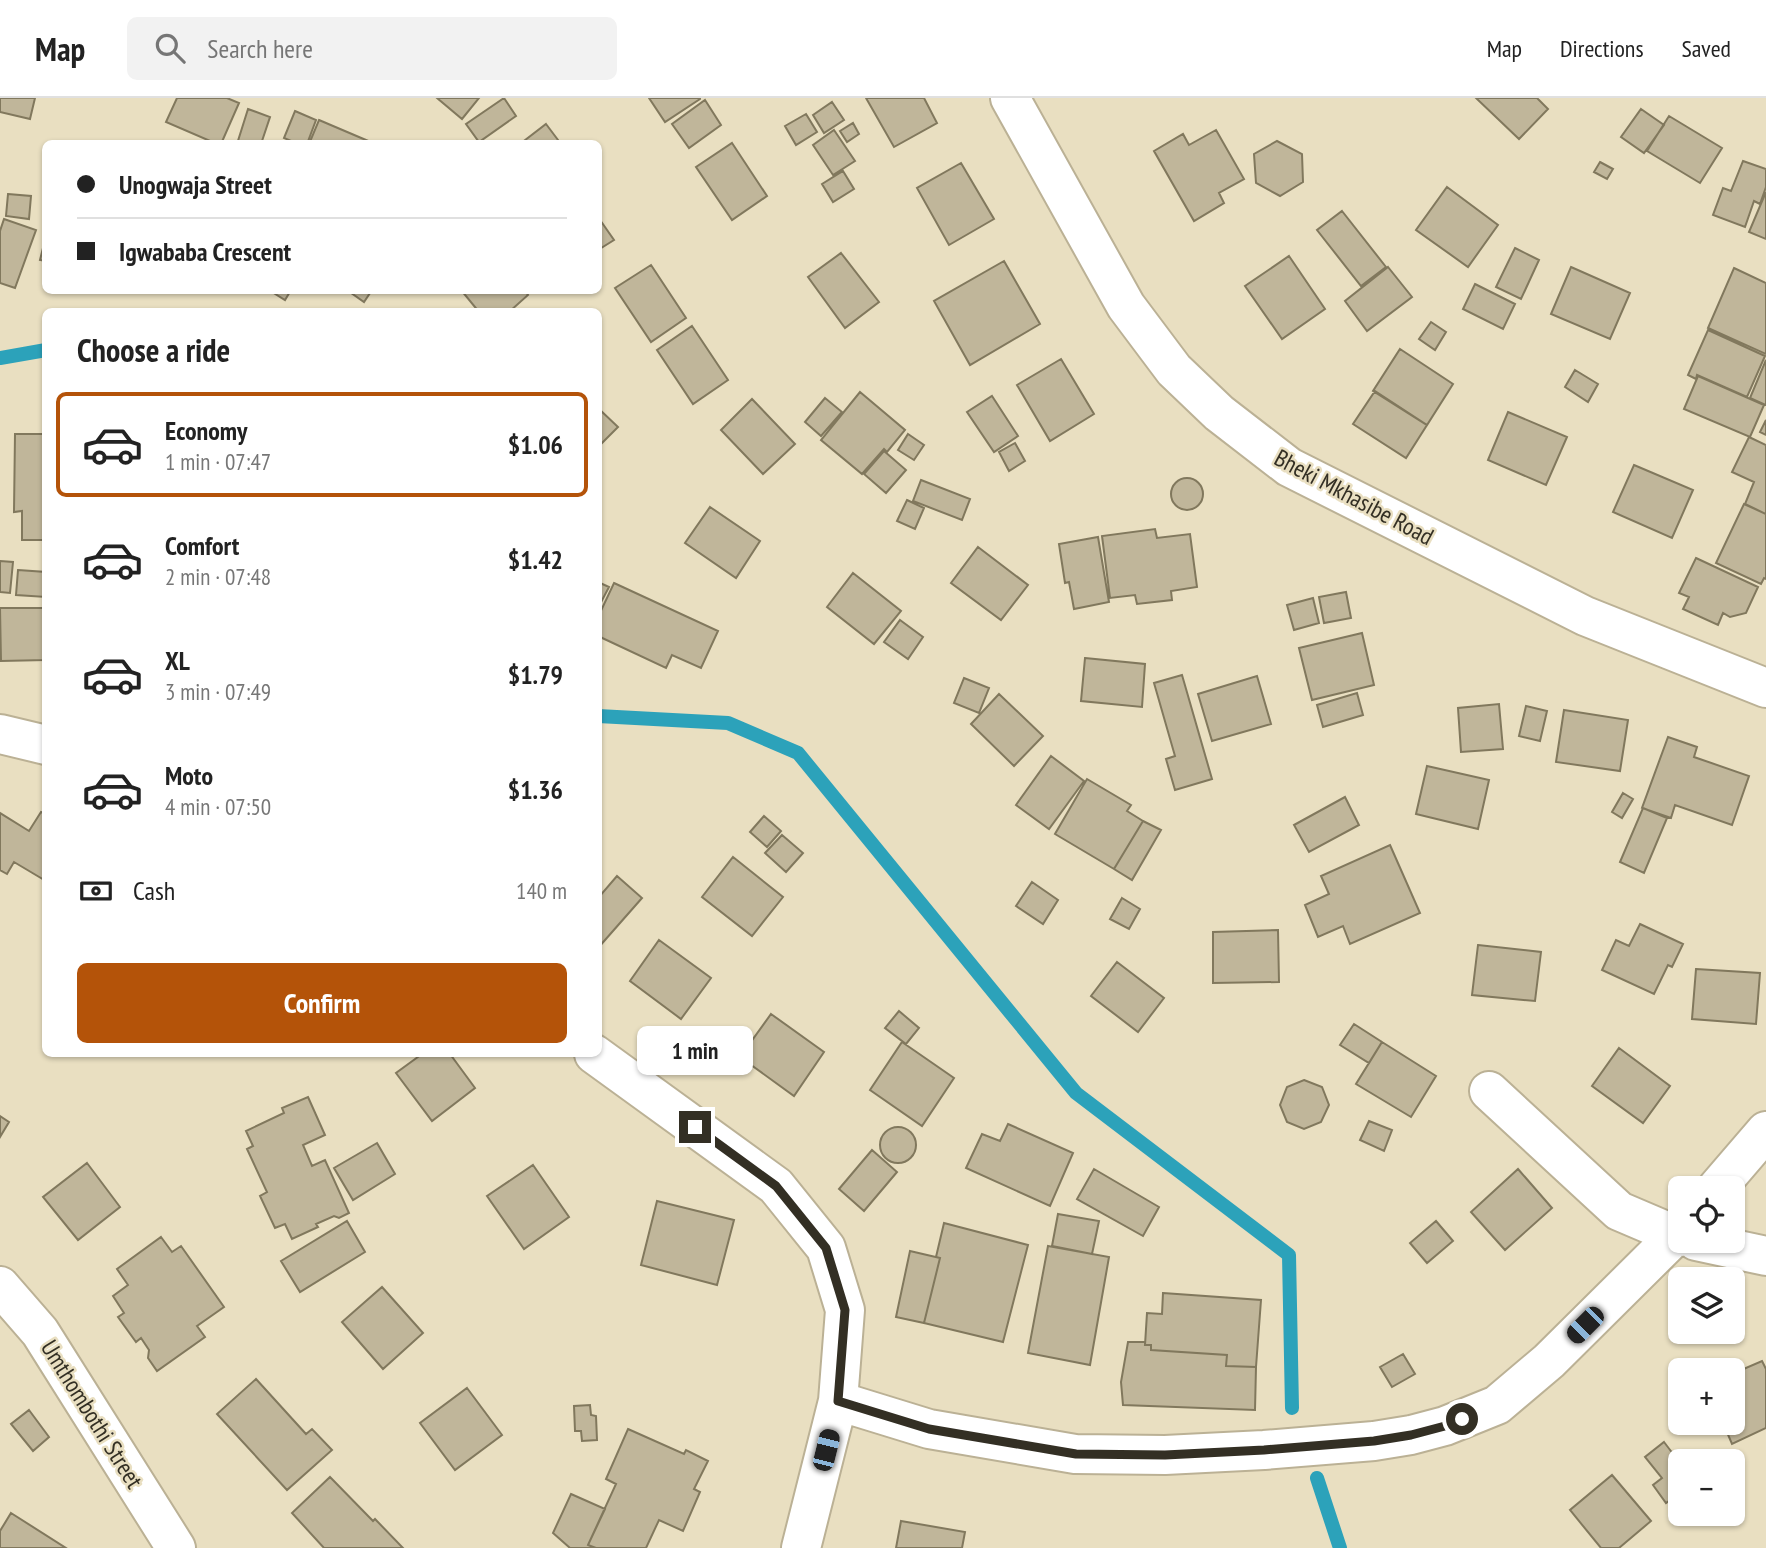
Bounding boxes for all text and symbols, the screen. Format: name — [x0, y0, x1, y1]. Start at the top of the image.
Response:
search box — [127, 17, 617, 80]
text: Map — [35, 27, 85, 70]
icon: search — [151, 29, 189, 67]
text: Search here — [207, 32, 313, 65]
text: Map — [1487, 33, 1522, 64]
text: Directions — [1560, 33, 1644, 64]
text: Saved — [1682, 33, 1731, 64]
text: Unogwaja Street — [119, 168, 272, 201]
text: Igwababa Crescent — [119, 235, 291, 268]
text: Choose a ride — [77, 329, 230, 371]
icon: car — [81, 413, 144, 476]
text: Economy — [165, 414, 247, 447]
text: $1.06 — [508, 428, 563, 461]
street label: Bheki Mkhasibe Road — [1269, 442, 1439, 552]
text: 1 min · 07:47 — [165, 447, 271, 476]
icon: car — [81, 528, 144, 591]
text: Comfort — [165, 529, 239, 562]
text: $1.42 — [508, 543, 563, 576]
text: 2 min · 07:48 — [165, 562, 271, 591]
icon: car — [81, 643, 144, 706]
text: XL — [165, 644, 190, 677]
text: $1.79 — [508, 658, 563, 691]
text: 3 min · 07:49 — [165, 677, 271, 706]
icon: car — [81, 758, 144, 821]
text: Moto — [165, 759, 213, 792]
text: $1.36 — [508, 773, 563, 806]
text: 4 min · 07:50 — [165, 792, 271, 821]
icon: cash — [77, 872, 115, 910]
text: Cash — [133, 874, 175, 907]
text: 140 m — [516, 876, 567, 905]
button: Confirm — [77, 963, 567, 1043]
callout: 1 min — [637, 1026, 753, 1074]
text: 1 min — [672, 1036, 718, 1065]
route end — [679, 1111, 711, 1143]
map controls — [1668, 1176, 1745, 1526]
button: locate — [1668, 1176, 1745, 1253]
button: layers — [1668, 1267, 1745, 1344]
car — [1563, 1303, 1608, 1347]
street label: Umthombothi Street — [34, 1334, 150, 1494]
button: + — [1668, 1358, 1745, 1435]
route start — [1446, 1403, 1478, 1435]
car — [811, 1427, 842, 1473]
button: − — [1668, 1449, 1745, 1526]

